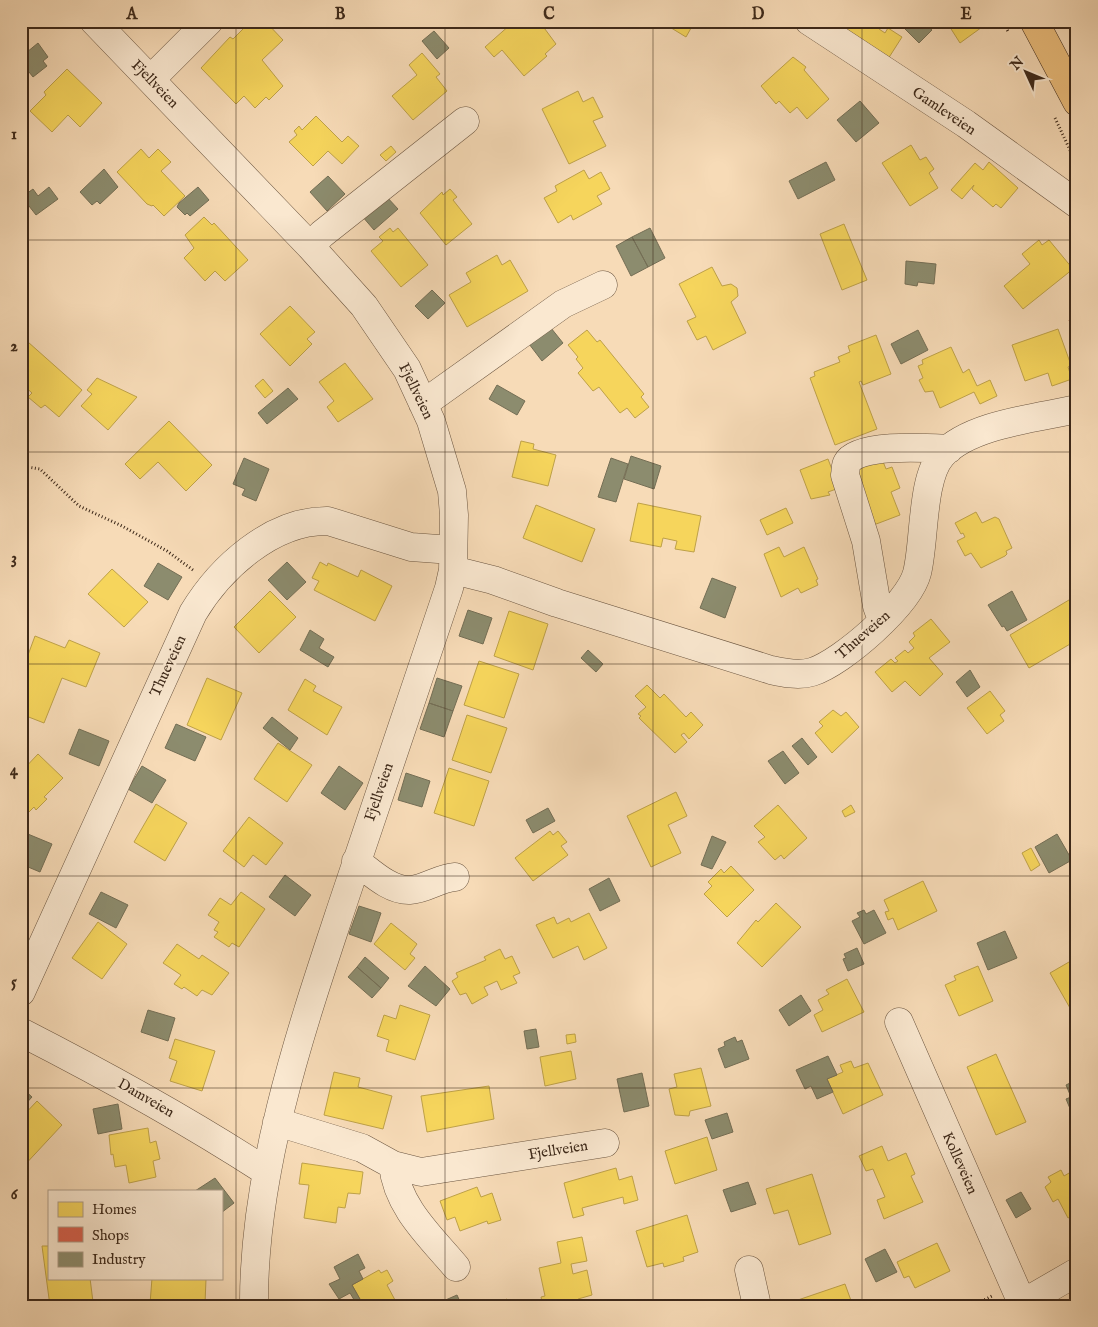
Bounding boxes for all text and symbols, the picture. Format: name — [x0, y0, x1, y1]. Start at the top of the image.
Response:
text: A — [126, 5, 139, 25]
text: B — [335, 5, 346, 25]
text: C — [543, 5, 555, 25]
text: D — [752, 5, 765, 25]
text: E — [960, 5, 972, 25]
north arrow — [1000, 48, 1050, 98]
text: N — [1006, 53, 1028, 75]
street label: Fjellveien — [127, 56, 183, 112]
street label: Gamleveien — [908, 83, 980, 139]
text: 1 — [11, 125, 17, 145]
text: 2 — [10, 337, 18, 357]
street label: Fjellveien — [394, 360, 438, 422]
text: 3 — [11, 549, 17, 569]
street label: Thueveien — [832, 606, 894, 664]
street label: Thueveien — [145, 632, 191, 700]
street label: Fjellveien — [360, 760, 398, 824]
text: 4 — [10, 761, 19, 781]
text: 5 — [11, 973, 17, 993]
street label: Damveien — [114, 1074, 178, 1122]
street label: Kolleveien — [938, 1129, 982, 1197]
street label: Fjellveien — [527, 1136, 589, 1164]
text: 6 — [11, 1185, 19, 1205]
legend — [48, 1190, 222, 1280]
text: Homes — [92, 1200, 136, 1219]
text: Shops — [92, 1226, 129, 1245]
text: Industry — [92, 1250, 146, 1269]

